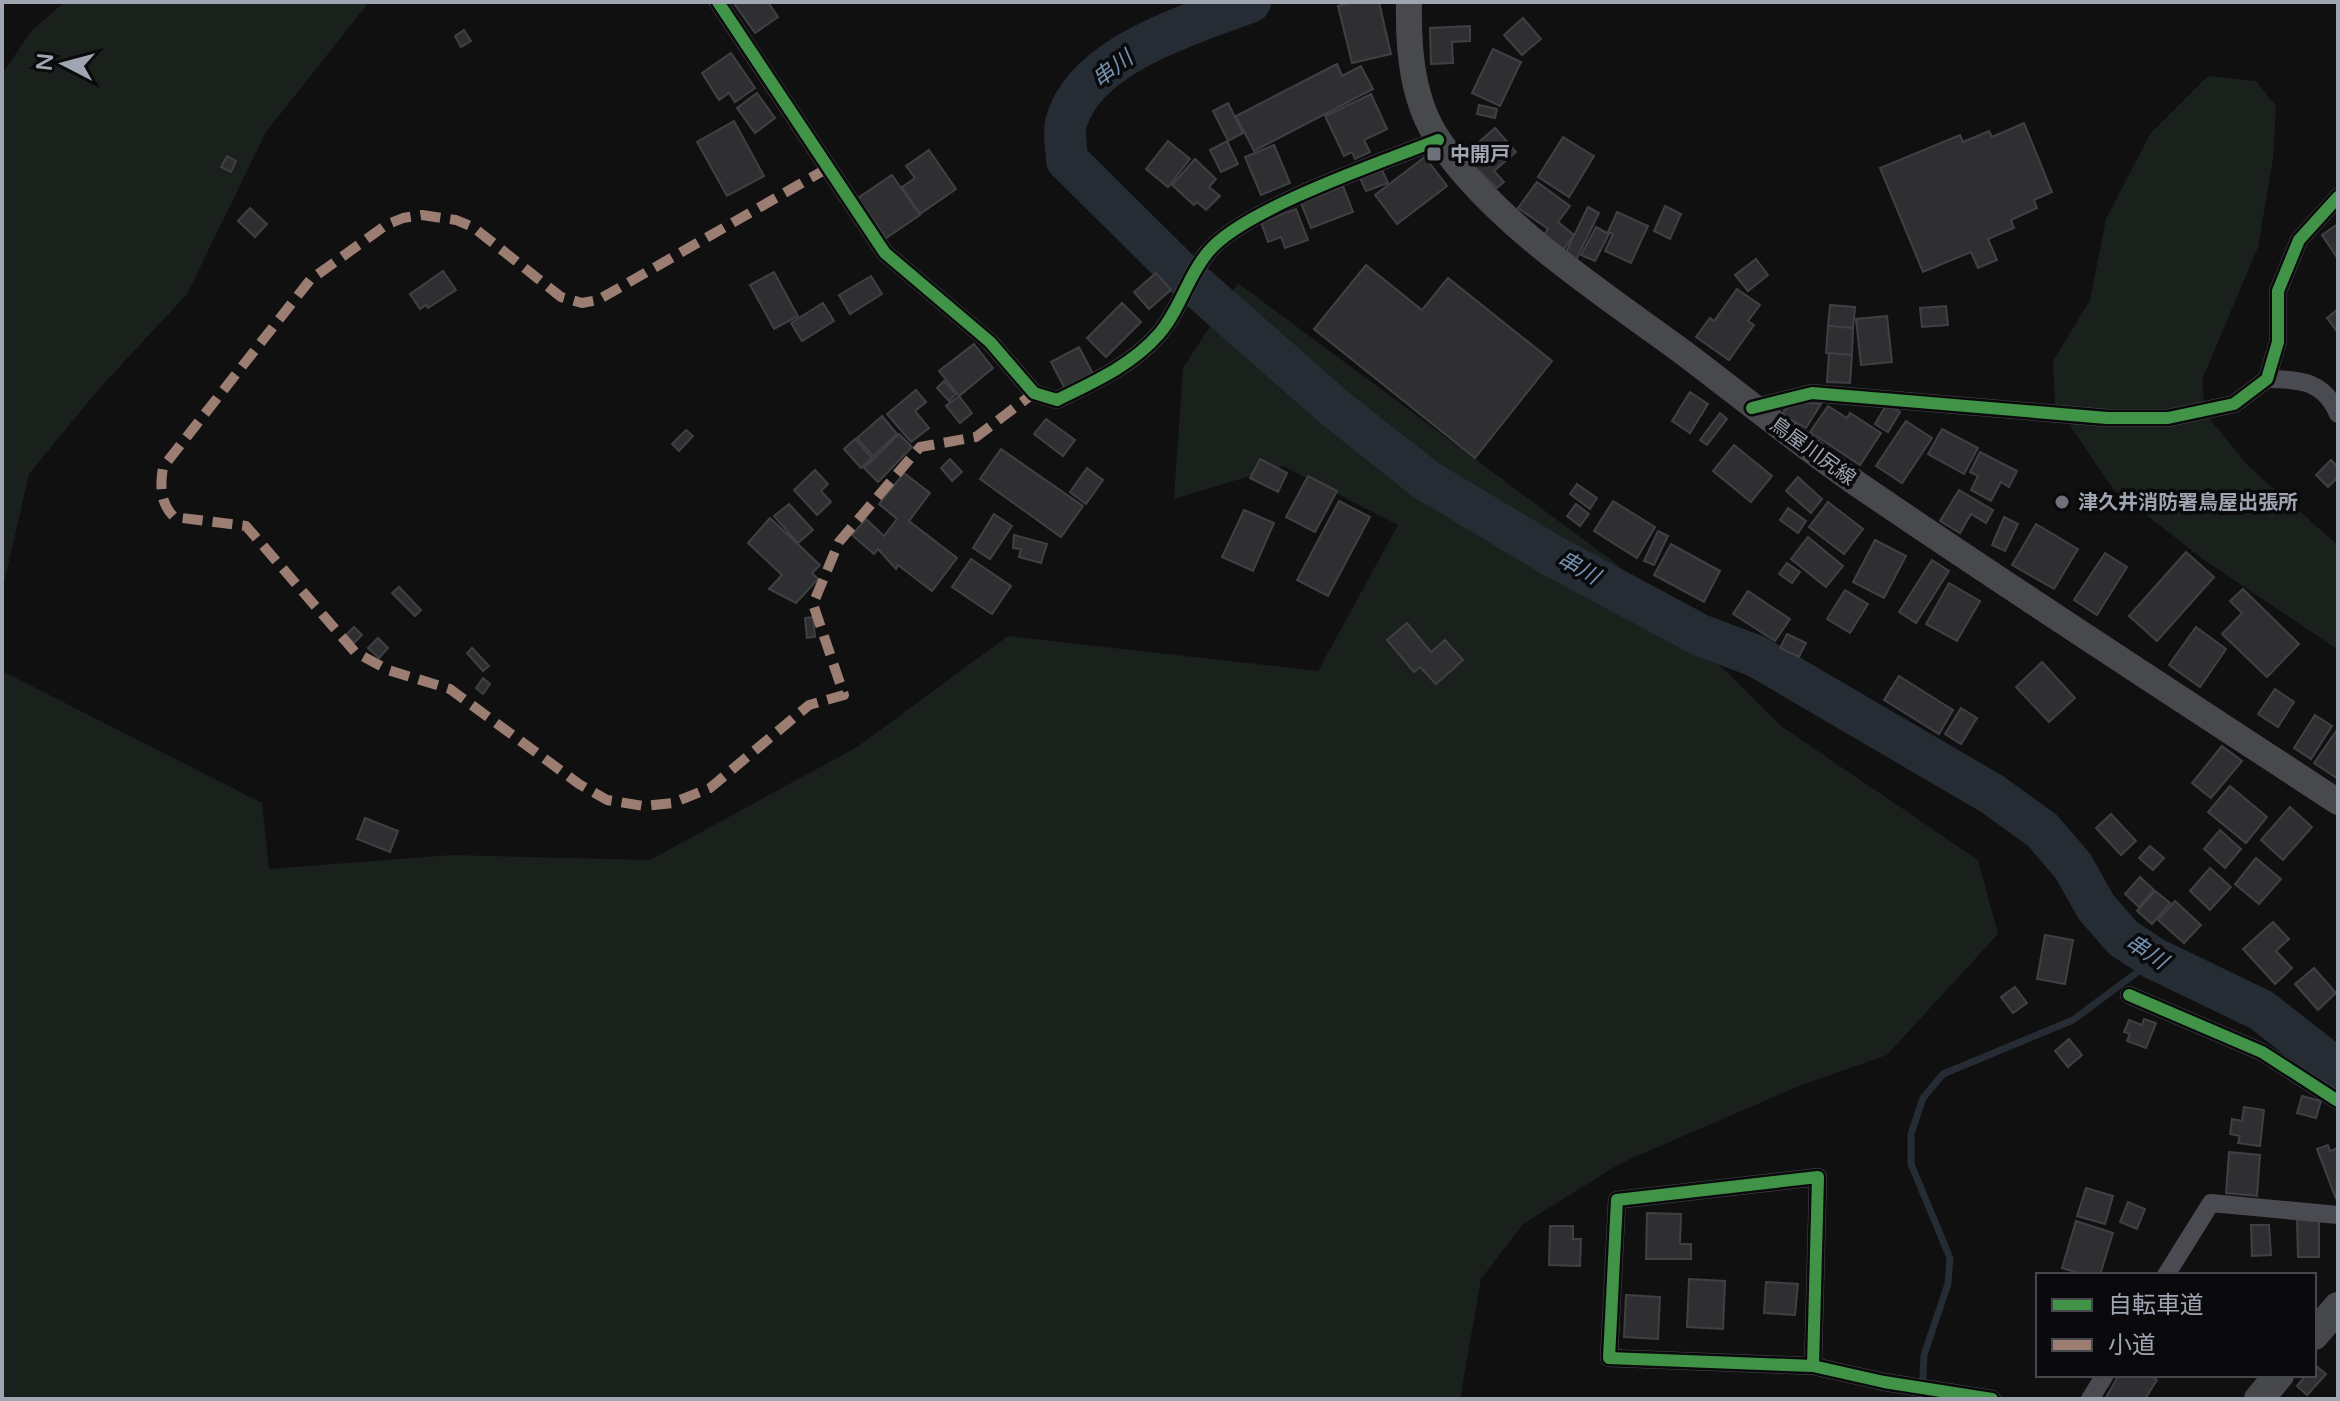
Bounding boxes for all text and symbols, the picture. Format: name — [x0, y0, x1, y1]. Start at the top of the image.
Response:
north arrow — [24, 24, 104, 104]
water label: 串川 — [1087, 44, 1140, 92]
text: N — [31, 52, 59, 72]
place label: 中開戸 — [1450, 143, 1510, 167]
marker: 中開戸 — [1425, 145, 1443, 163]
street label: 鳥屋川尻線 — [1765, 413, 1860, 491]
place label: 津久井消防署鳥屋出張所 — [2078, 491, 2298, 515]
marker: 津久井消防署鳥屋出張所 — [2053, 493, 2071, 511]
water label: 串川 — [1553, 546, 1606, 591]
water label: 串川 — [2121, 929, 2174, 976]
legend — [2036, 1273, 2316, 1377]
text: 自転車道 — [2108, 1291, 2204, 1320]
text: 小道 — [2108, 1331, 2156, 1360]

